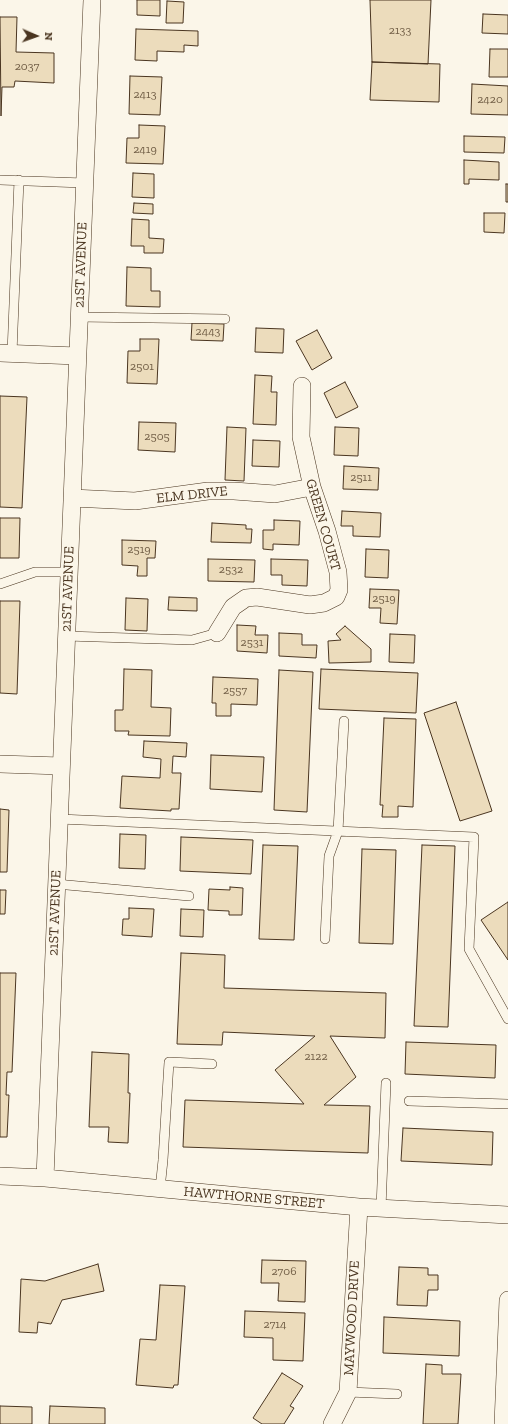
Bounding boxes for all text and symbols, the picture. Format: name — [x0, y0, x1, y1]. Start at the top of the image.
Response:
north arrow — [16, 16, 56, 56]
house number: 2133 — [389, 24, 411, 38]
text: N — [42, 32, 55, 41]
house number: 2037 — [15, 60, 39, 74]
house number: 2413 — [133, 88, 157, 102]
house number: 2420 — [477, 93, 503, 107]
house number: 2419 — [133, 143, 157, 157]
street label: 21ST AVENUE — [71, 222, 91, 308]
house number: 2443 — [196, 325, 220, 339]
house number: 2501 — [130, 360, 154, 374]
house number: 2505 — [144, 430, 170, 444]
house number: 2511 — [350, 471, 372, 485]
street label: GREEN COURT — [302, 477, 344, 573]
street label: ELM DRIVE — [156, 483, 228, 507]
house number: 2519 — [127, 543, 151, 557]
street label: 21ST AVENUE — [58, 546, 78, 632]
house number: 2532 — [219, 563, 243, 577]
house number: 2519 — [372, 592, 396, 606]
house number: 2531 — [241, 636, 263, 650]
house number: 2557 — [223, 684, 247, 698]
street label: 21ST AVENUE — [45, 870, 65, 956]
house number: 2122 — [304, 1050, 328, 1064]
street label: HAWTHORNE STREET — [183, 1183, 325, 1213]
street label: MAYWOOD DRIVE — [341, 1260, 363, 1376]
house number: 2706 — [271, 1265, 297, 1279]
house number: 2714 — [264, 1318, 286, 1332]

